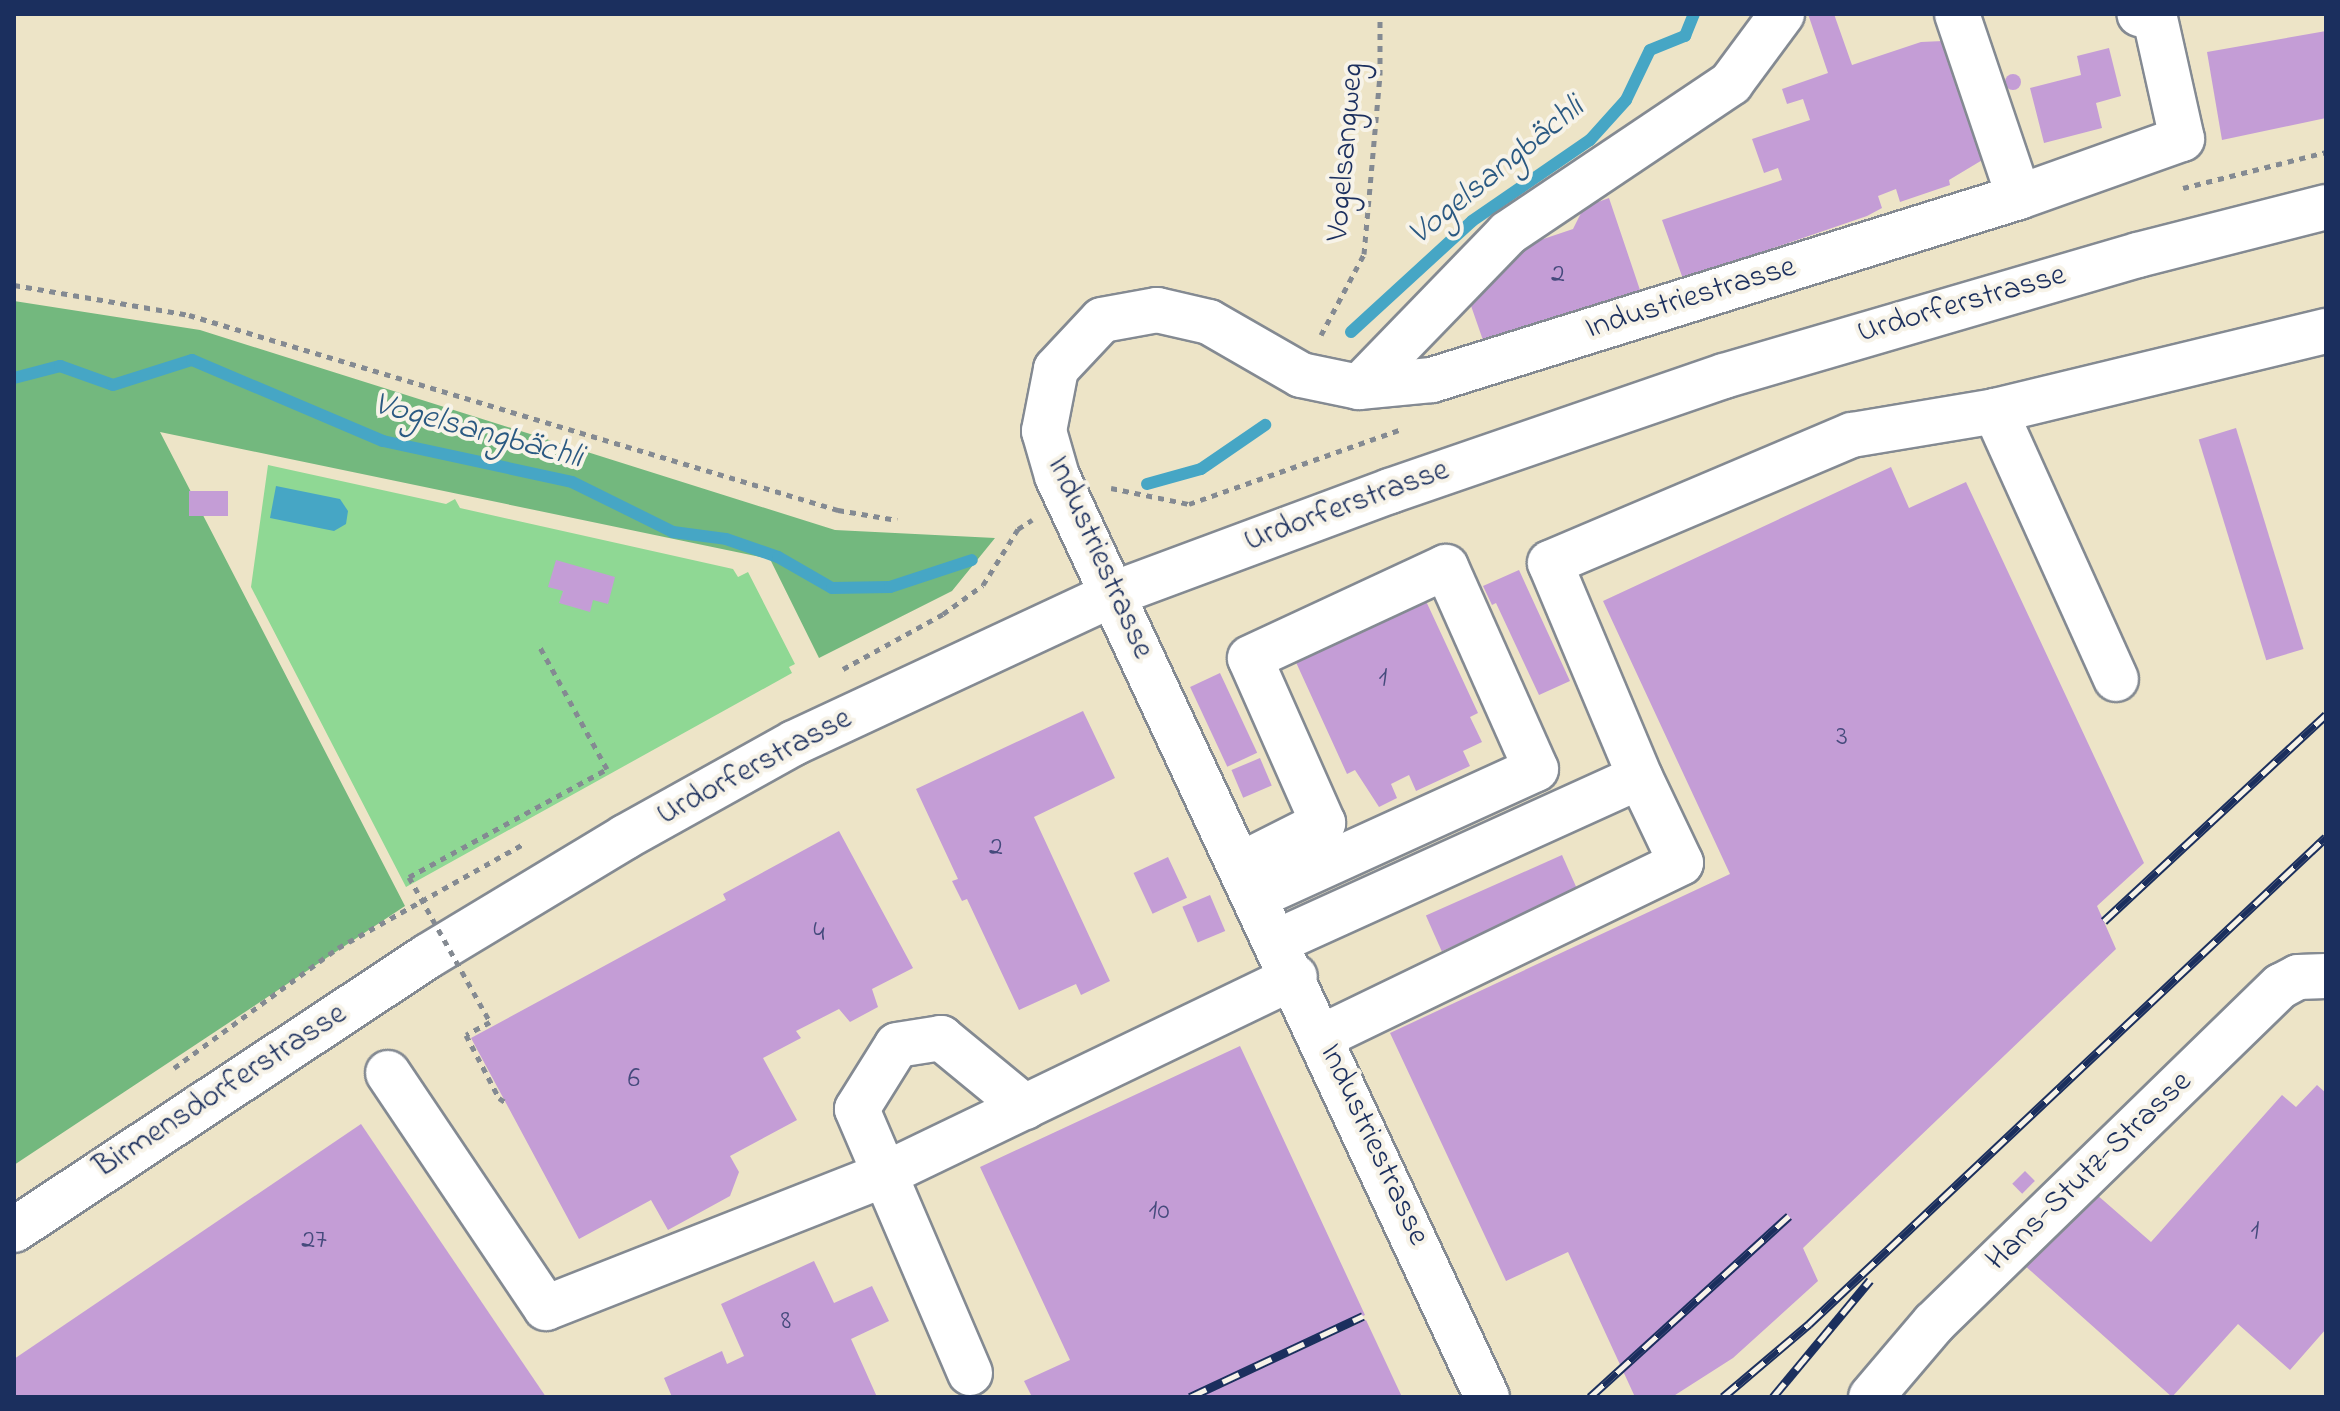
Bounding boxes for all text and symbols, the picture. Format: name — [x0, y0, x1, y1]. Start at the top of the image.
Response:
street label: Vogelsangweg — [1320, 61, 1374, 243]
water label: Vogelsangbächli — [1401, 89, 1593, 255]
street label: Industriestrasse — [1581, 249, 1801, 349]
street label: Urdorferstrasse — [1853, 257, 2071, 353]
house number: 2 — [1551, 258, 1565, 292]
water label: Vogelsangbächli — [369, 385, 587, 479]
street label: Industriestrasse — [1037, 451, 1161, 665]
street label: Urdorferstrasse — [1239, 452, 1455, 562]
house number: 1 — [1379, 662, 1387, 696]
street label: Urdorferstrasse — [651, 701, 859, 835]
house number: 3 — [1836, 721, 1848, 755]
house number: 2 — [989, 831, 1003, 865]
house number: 4 — [813, 917, 825, 951]
street label: Birmensdorferstrasse — [88, 996, 354, 1188]
street label: Industriestrasse — [1310, 1038, 1436, 1252]
house number: 6 — [628, 1063, 640, 1097]
street label: Hans-Stutz-Strasse — [1979, 1064, 2201, 1280]
house number: 10 — [1149, 1195, 1169, 1229]
house number: 1 — [2251, 1215, 2259, 1249]
house number: 27 — [301, 1224, 327, 1258]
house number: 8 — [781, 1305, 791, 1339]

